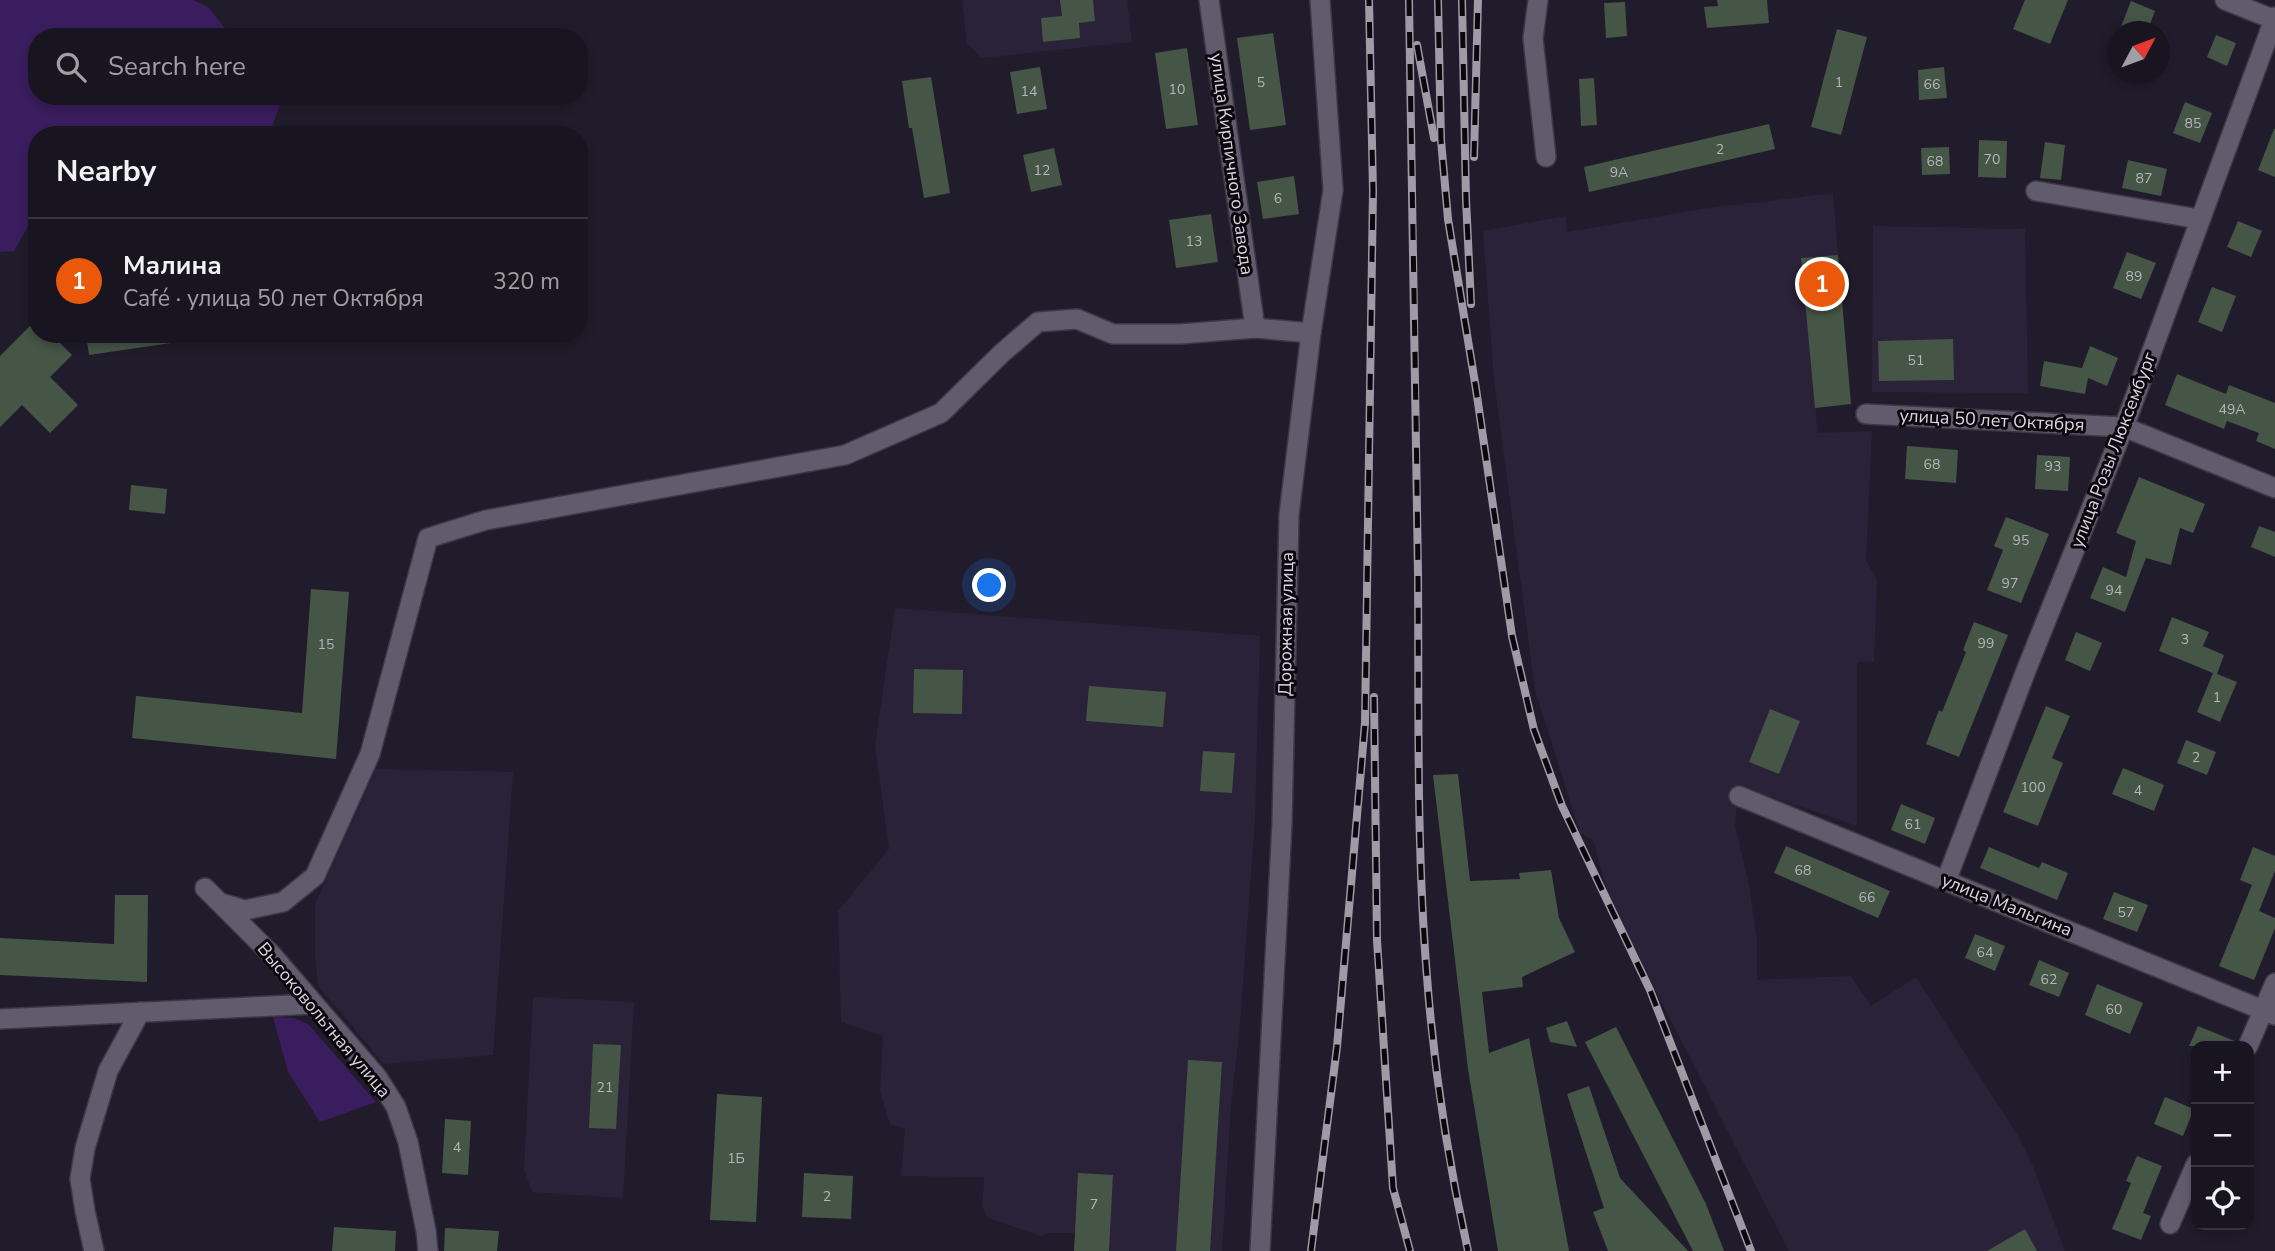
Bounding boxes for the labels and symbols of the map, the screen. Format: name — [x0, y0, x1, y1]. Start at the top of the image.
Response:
north arrow — [2107, 21, 2170, 84]
street label: улица Кирпичного Завода — [1205, 52, 1259, 276]
house number: 5 — [1257, 73, 1265, 92]
house number: 1 — [1835, 73, 1843, 92]
house number: 66 — [1924, 75, 1940, 94]
house number: 10 — [1169, 80, 1185, 99]
house number: 14 — [1021, 82, 1037, 101]
house number: 85 — [2185, 114, 2201, 133]
house number: 2 — [1716, 140, 1724, 159]
house number: 70 — [1984, 150, 2000, 169]
house number: 68 — [1927, 152, 1943, 171]
house number: 12 — [1034, 161, 1050, 180]
house number: 9А — [1610, 163, 1628, 182]
house number: 87 — [2136, 169, 2152, 188]
house number: 6 — [1274, 189, 1282, 208]
house number: 13 — [1186, 232, 1202, 251]
pin: 1 — [1799, 258, 1845, 310]
house number: 89 — [2126, 267, 2142, 286]
street label: улица Розы Люксембург — [2065, 349, 2161, 551]
house number: 51 — [1908, 351, 1924, 370]
house number: 49А — [2218, 400, 2246, 419]
street label: улица 50 лет Октября — [1899, 403, 2085, 437]
house number: 68 — [1924, 455, 1940, 474]
house number: 93 — [2045, 457, 2061, 476]
house number: 95 — [2013, 531, 2029, 550]
street label: Дорожная улица — [1273, 552, 1299, 696]
your location — [972, 568, 1006, 602]
house number: 97 — [2002, 574, 2018, 593]
house number: 94 — [2106, 581, 2122, 600]
house number: 3 — [2181, 630, 2189, 649]
house number: 99 — [1978, 634, 1994, 653]
house number: 15 — [318, 635, 334, 654]
house number: 1 — [2213, 688, 2221, 707]
house number: 2 — [2192, 748, 2200, 767]
house number: 100 — [2020, 778, 2046, 797]
house number: 4 — [2134, 781, 2142, 800]
house number: 61 — [1905, 815, 1921, 834]
house number: 68 — [1795, 861, 1811, 880]
street label: улица Мальгина — [1938, 868, 2076, 942]
house number: 66 — [1859, 888, 1875, 907]
house number: 57 — [2118, 903, 2134, 922]
street label: Высоковольтная улица — [252, 937, 396, 1103]
house number: 64 — [1977, 943, 1993, 962]
house number: 62 — [2041, 970, 2057, 989]
house number: 60 — [2106, 1000, 2122, 1019]
house number: 21 — [597, 1078, 613, 1097]
house number: 4 — [453, 1138, 461, 1157]
house number: 1Б — [727, 1149, 745, 1168]
house number: 2 — [823, 1187, 831, 1206]
house number: 7 — [1090, 1195, 1098, 1214]

